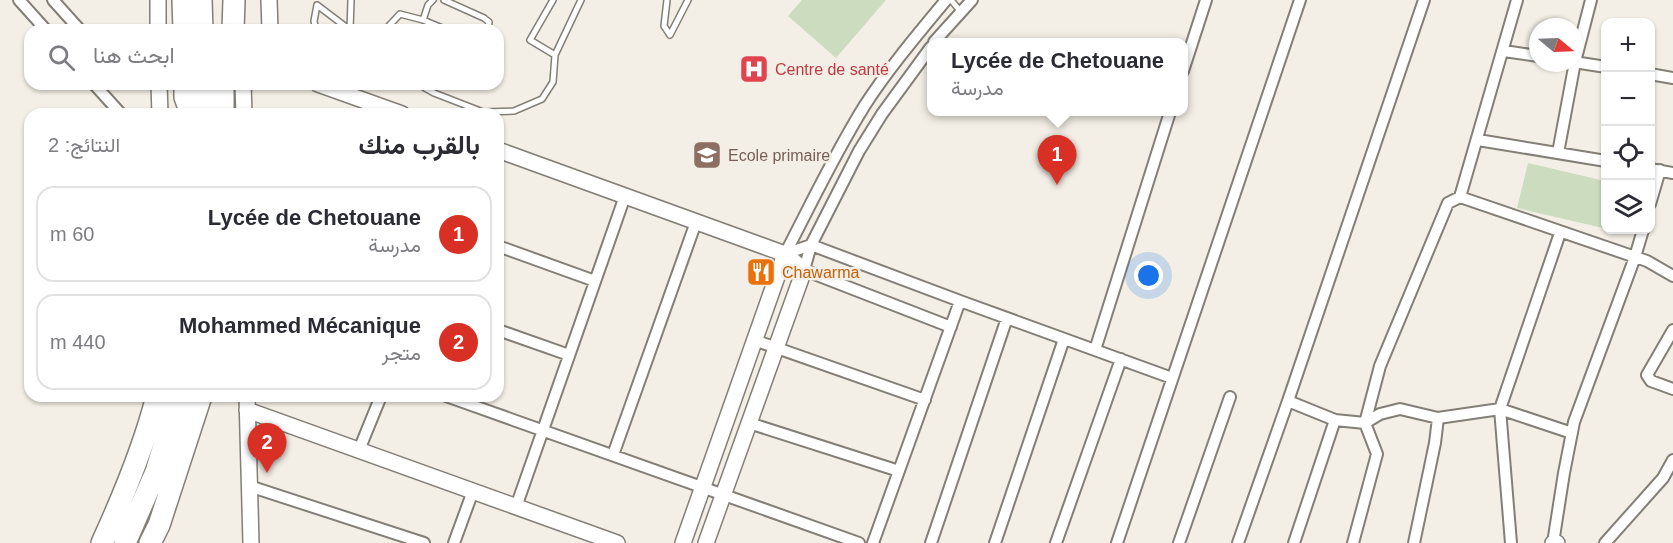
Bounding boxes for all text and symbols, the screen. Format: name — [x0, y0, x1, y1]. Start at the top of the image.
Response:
north arrow — [1529, 18, 1583, 72]
map controls — [1601, 18, 1655, 234]
button: + — [1601, 18, 1655, 72]
search box — [24, 24, 504, 90]
popup — [927, 38, 1188, 116]
icon: search — [45, 41, 78, 74]
text: ابحث هنا — [93, 43, 175, 68]
text: Lycée de Chetouane — [951, 48, 1164, 73]
hospital icon: Centre de santé — [738, 53, 770, 85]
place label: Centre de santé — [775, 61, 889, 78]
button: − — [1601, 72, 1655, 126]
text: مدرسة — [951, 77, 1004, 99]
button: locate — [1601, 126, 1655, 180]
text: بالقرب منك — [359, 130, 480, 160]
text: النتائج: 2 — [48, 134, 120, 156]
pin: 1 — [1038, 136, 1076, 185]
school or university icon: Ecole primaire — [691, 139, 723, 171]
place label: Ecole primaire — [728, 147, 830, 164]
button: layers — [1601, 180, 1655, 234]
text: Lycée de Chetouane — [208, 205, 421, 230]
text: 60 m — [50, 223, 94, 245]
text: 1 — [453, 223, 464, 245]
text: مدرسة — [368, 234, 421, 256]
restaurant icon: Chawarma — [745, 256, 777, 288]
your location — [1134, 261, 1163, 290]
place label: Chawarma — [782, 264, 859, 281]
text: Mohammed Mécanique — [179, 313, 421, 338]
text: 440 m — [50, 331, 106, 353]
text: 2 — [453, 331, 464, 353]
text: متجر — [382, 342, 421, 364]
pin: 2 — [248, 424, 286, 473]

